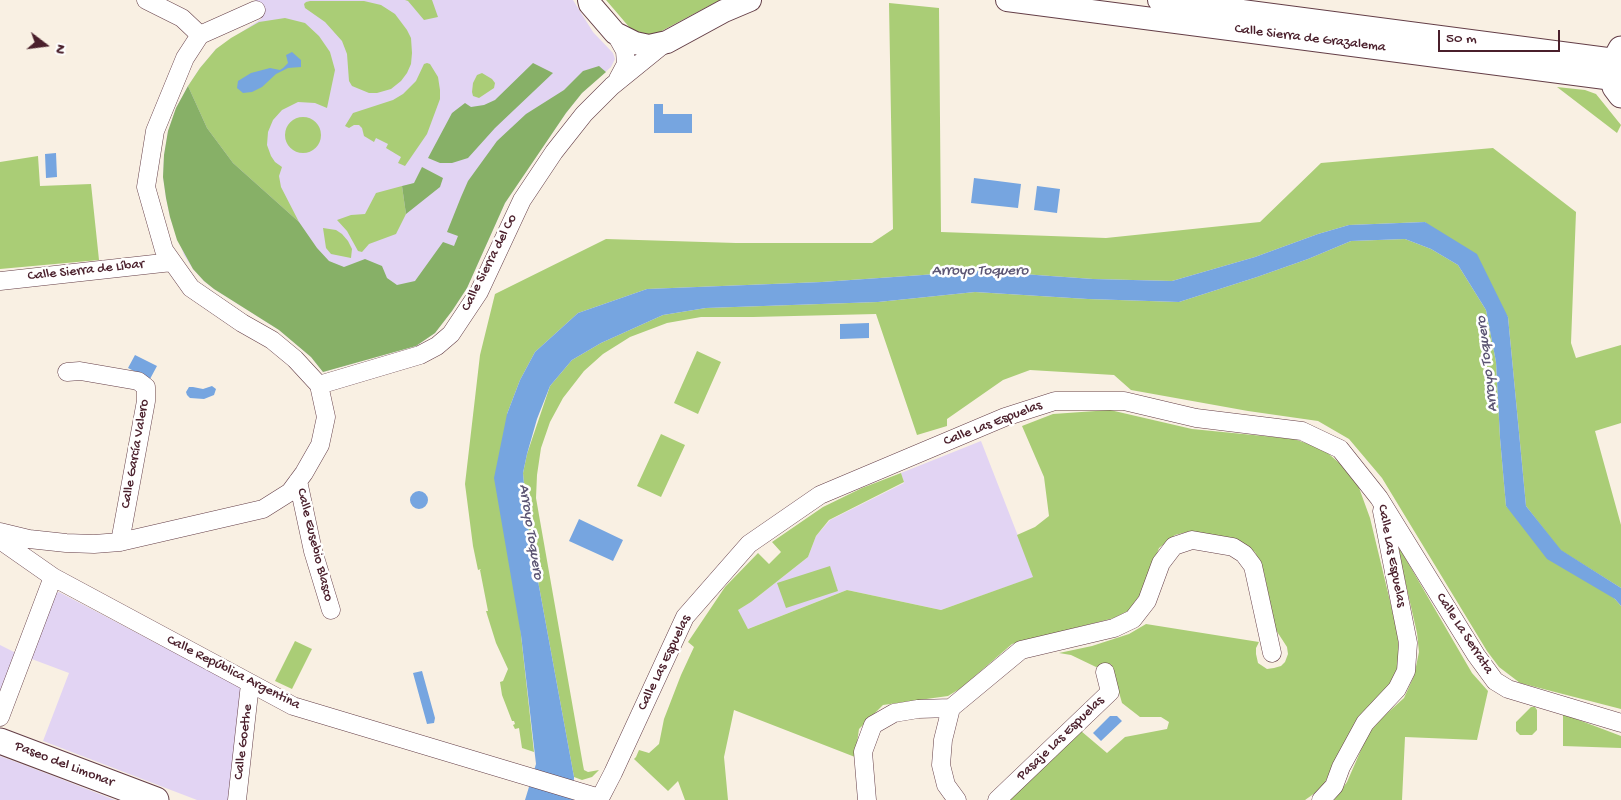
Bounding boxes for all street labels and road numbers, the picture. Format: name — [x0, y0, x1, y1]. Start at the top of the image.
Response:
street label: Calle Sierra de Grazalema — [1233, 21, 1387, 57]
street label: Calle Sierra del Co — [458, 212, 522, 314]
street label: Calle Sierra de Líbar — [27, 257, 145, 285]
street label: Calle García Valero — [118, 398, 154, 510]
street label: Calle Las Espuelas — [941, 398, 1045, 450]
street label: Calle Eusebio Blasco — [292, 487, 336, 603]
street label: Calle Las Espuelas — [1373, 503, 1409, 609]
street label: Calle La Serrata — [1432, 590, 1496, 678]
street label: Calle Las Espuelas — [635, 613, 695, 713]
street label: Calle República Argentina — [163, 632, 303, 714]
street label: Pasaje Las Espuelas — [1014, 693, 1108, 785]
street label: Calle Goethe — [231, 703, 257, 781]
street label: Paseo del Limonar — [12, 738, 116, 792]

